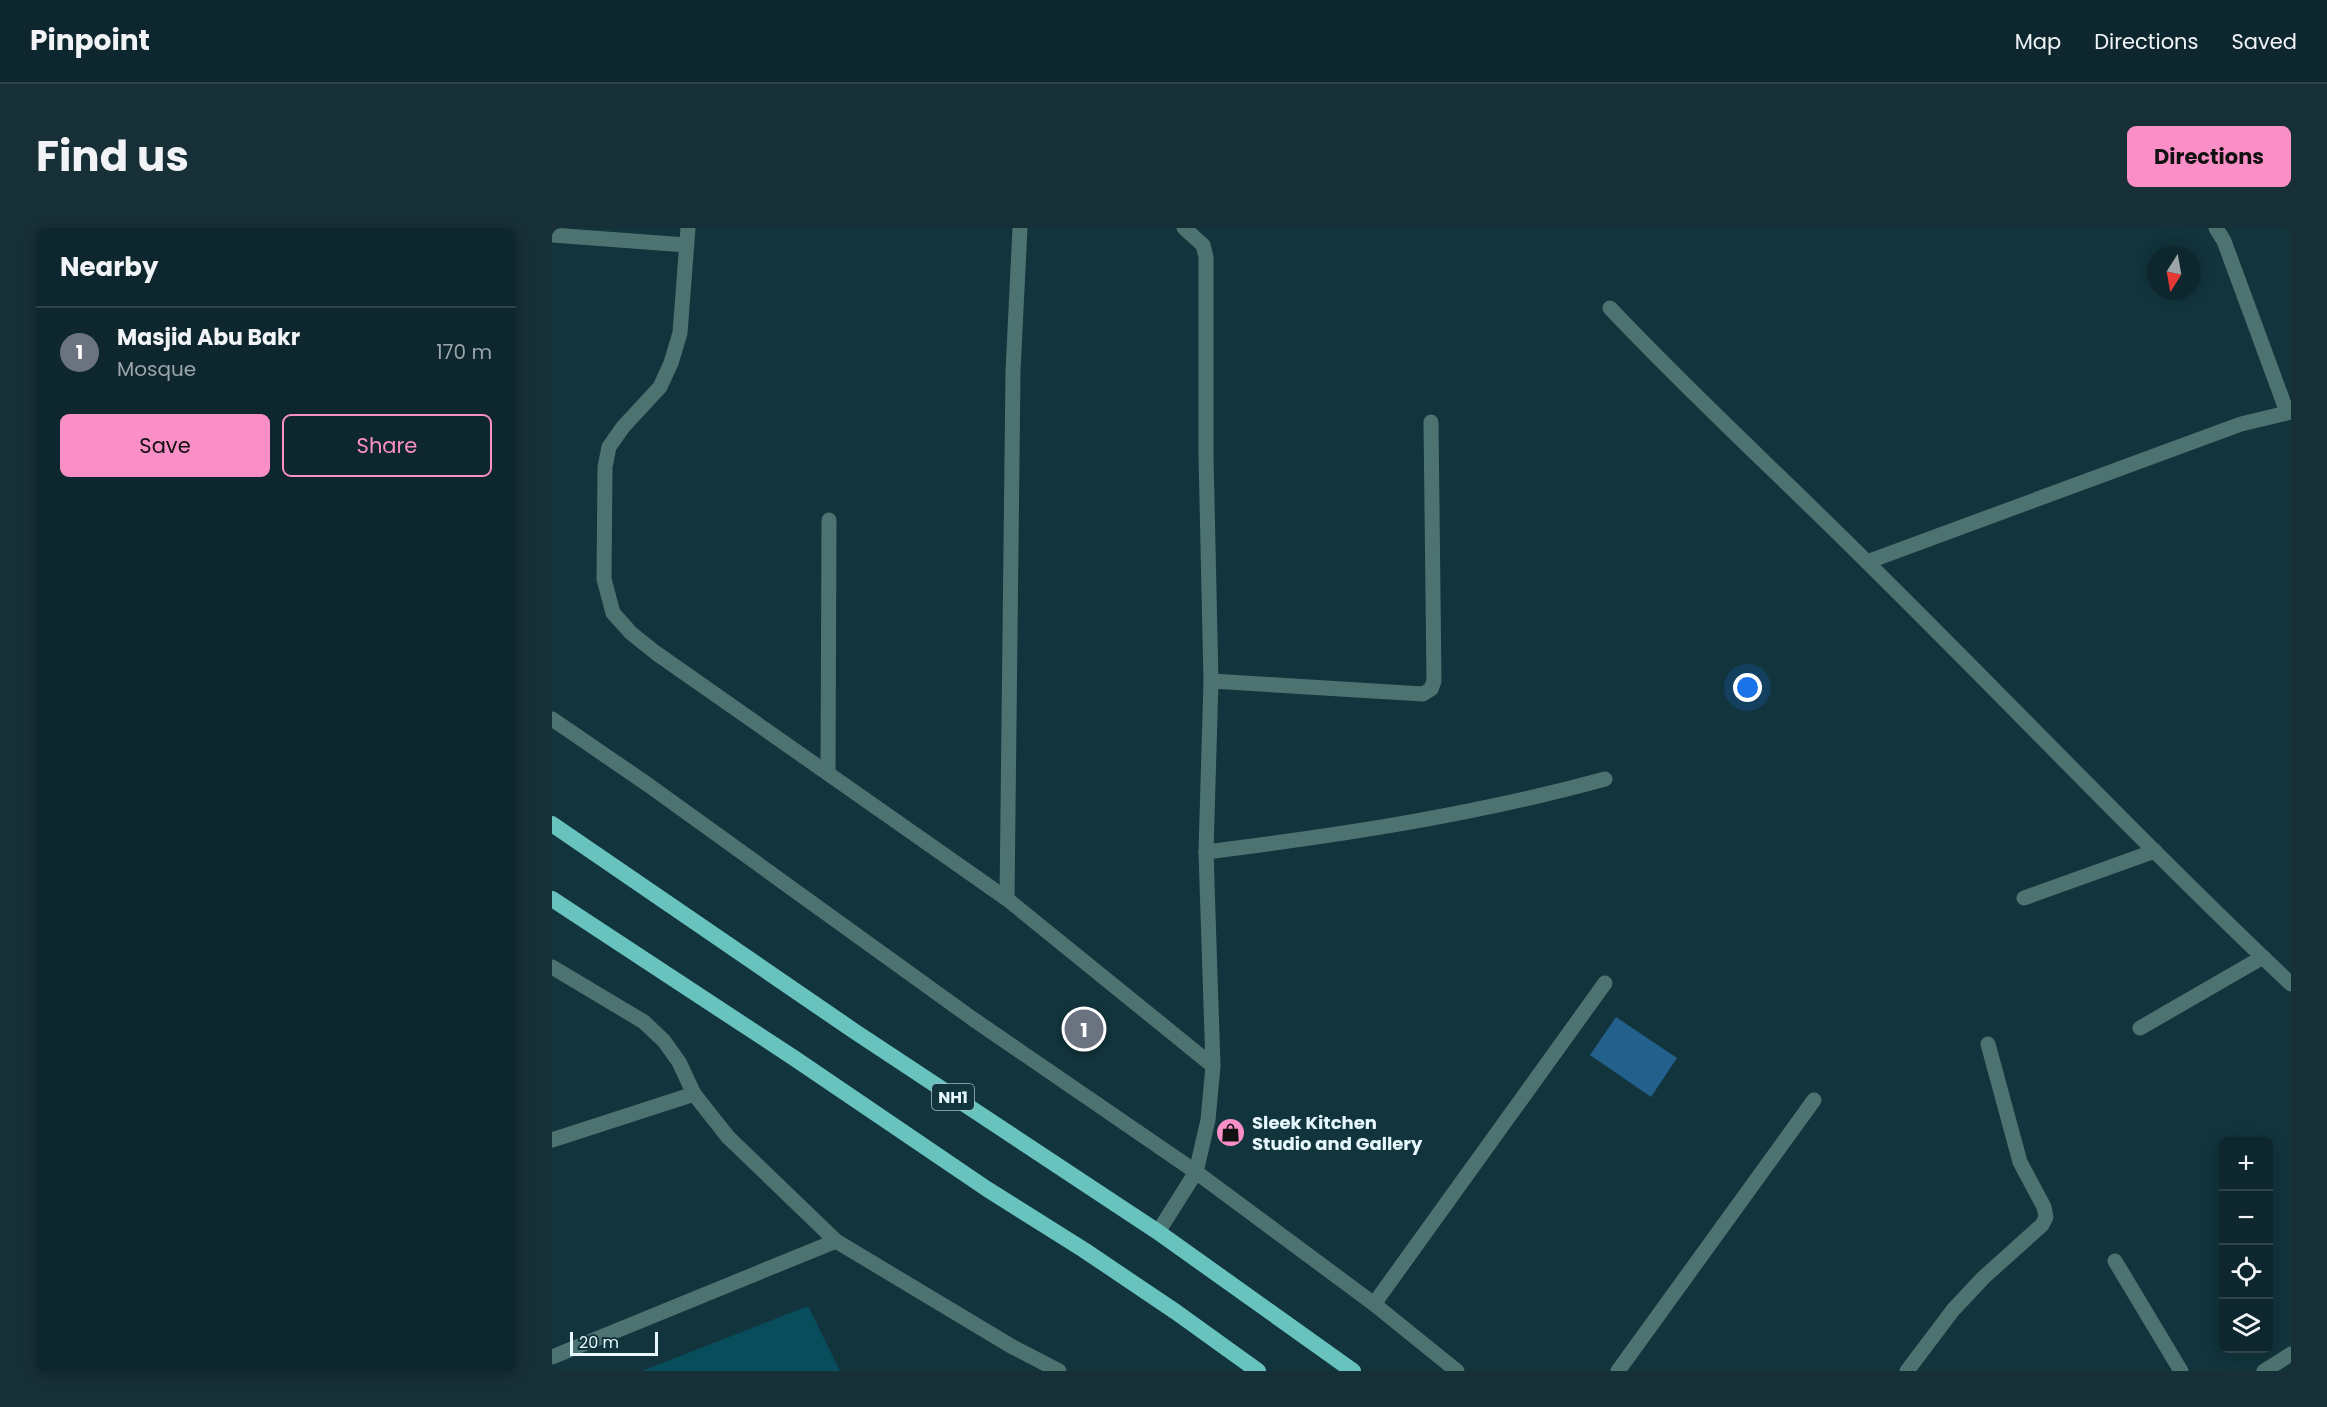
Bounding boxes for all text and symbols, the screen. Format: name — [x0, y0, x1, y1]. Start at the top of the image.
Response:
text: Pinpoint — [30, 21, 150, 60]
text: Map — [2015, 27, 2061, 56]
text: Directions — [2094, 27, 2198, 56]
text: Saved — [2231, 27, 2297, 56]
button: Directions — [2127, 126, 2291, 187]
text: Find us — [36, 127, 189, 186]
north arrow — [2147, 246, 2201, 300]
text: Nearby — [60, 249, 158, 285]
text: Masjid Abu Bakr — [117, 322, 300, 353]
text: 1 — [76, 338, 83, 366]
text: 170 m — [436, 338, 492, 366]
text: Mosque — [117, 355, 196, 383]
button: Save — [60, 414, 270, 477]
button: Share — [282, 414, 492, 477]
your location — [1733, 673, 1762, 702]
pin: 1 — [1064, 1006, 1104, 1052]
road number: NH1 — [932, 1084, 974, 1110]
place label: Sleek Kitchen Studio and Gallery — [1252, 1110, 1423, 1156]
shop icon: Sleek Kitchen Studio and Gallery — [1215, 1117, 1247, 1149]
map controls — [2219, 1137, 2273, 1353]
button: + — [2219, 1137, 2273, 1191]
button: − — [2219, 1191, 2273, 1245]
button: locate — [2219, 1245, 2273, 1299]
button: layers — [2219, 1299, 2273, 1353]
scale bar — [570, 1329, 658, 1356]
text: 20 m — [579, 1331, 619, 1354]

